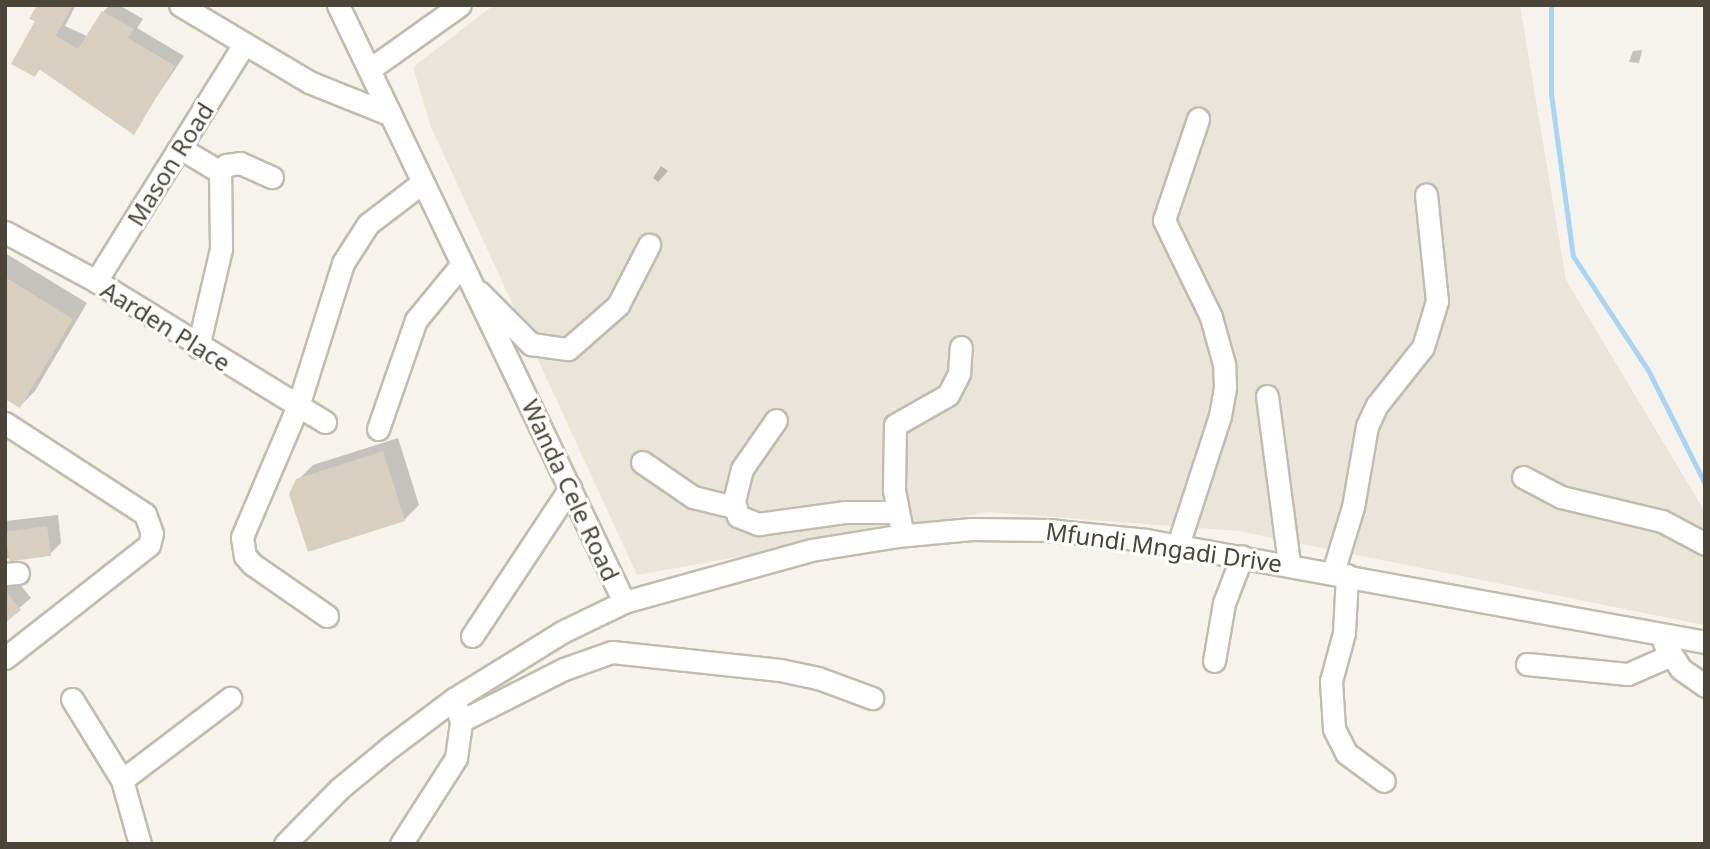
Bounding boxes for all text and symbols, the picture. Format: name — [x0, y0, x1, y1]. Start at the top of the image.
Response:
street label: Mason Road — [121, 97, 219, 231]
street label: Aarden Place — [96, 275, 236, 377]
street label: Wanda Cele Road — [516, 395, 626, 585]
street label: Mfundi Mngadi Drive — [1044, 516, 1284, 578]

